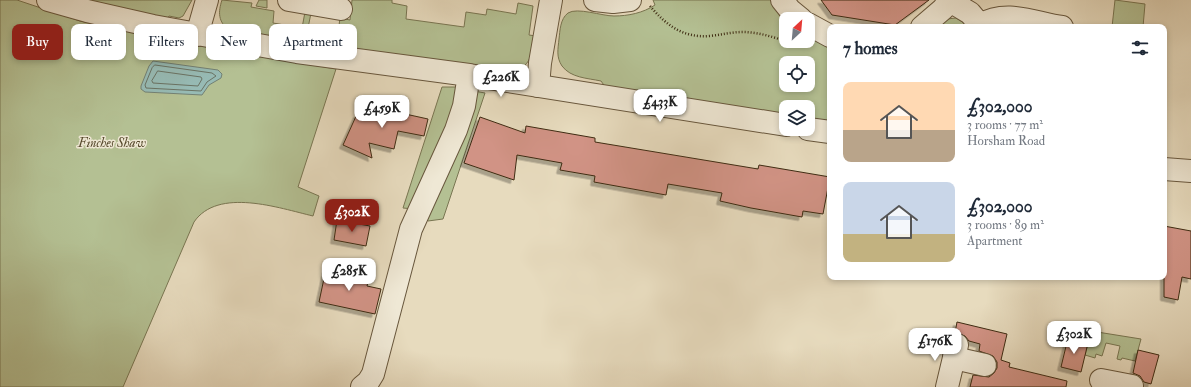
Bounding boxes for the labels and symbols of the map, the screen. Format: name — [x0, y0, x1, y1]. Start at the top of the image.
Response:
north arrow — [779, 12, 815, 48]
pin: £226K — [473, 64, 529, 98]
pin: £433K — [632, 89, 688, 123]
pin: £459K — [354, 95, 410, 129]
park label: Finches Shaw — [77, 135, 146, 151]
pin: £302K — [324, 199, 380, 233]
pin: £285K — [321, 258, 377, 292]
pin: £302K — [1046, 321, 1102, 355]
pin: £176K — [907, 328, 963, 362]

